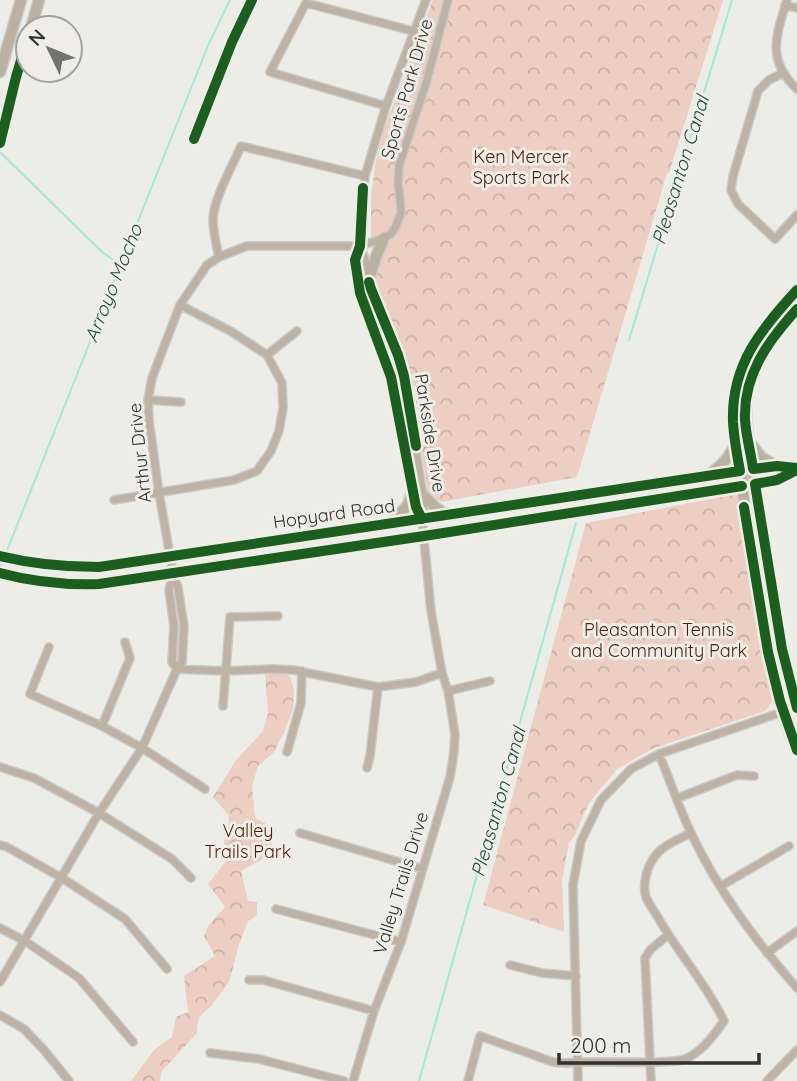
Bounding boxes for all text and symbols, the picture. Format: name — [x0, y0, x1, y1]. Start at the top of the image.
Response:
north arrow — [14, 14, 84, 84]
street label: Sports Park Drive — [375, 16, 438, 162]
text: N — [23, 24, 50, 51]
water label: Pleasanton Canal — [646, 90, 715, 247]
park label: Ken Mercer Sports Park — [473, 145, 569, 189]
water label: Arroyo Mocho — [79, 219, 148, 345]
street label: Parkside Drive — [410, 372, 451, 494]
street label: Arthur Drive — [123, 402, 156, 504]
street label: Hopyard Road — [271, 494, 396, 533]
park label: Pleasanton Tennis and Community Park — [571, 618, 747, 662]
water label: Pleasanton Canal — [465, 722, 532, 879]
street label: Valley Trails Drive — [368, 809, 433, 957]
park label: Valley Trails Park — [205, 819, 291, 863]
scale bar — [559, 1021, 758, 1066]
text: 200 m — [570, 1032, 632, 1058]

